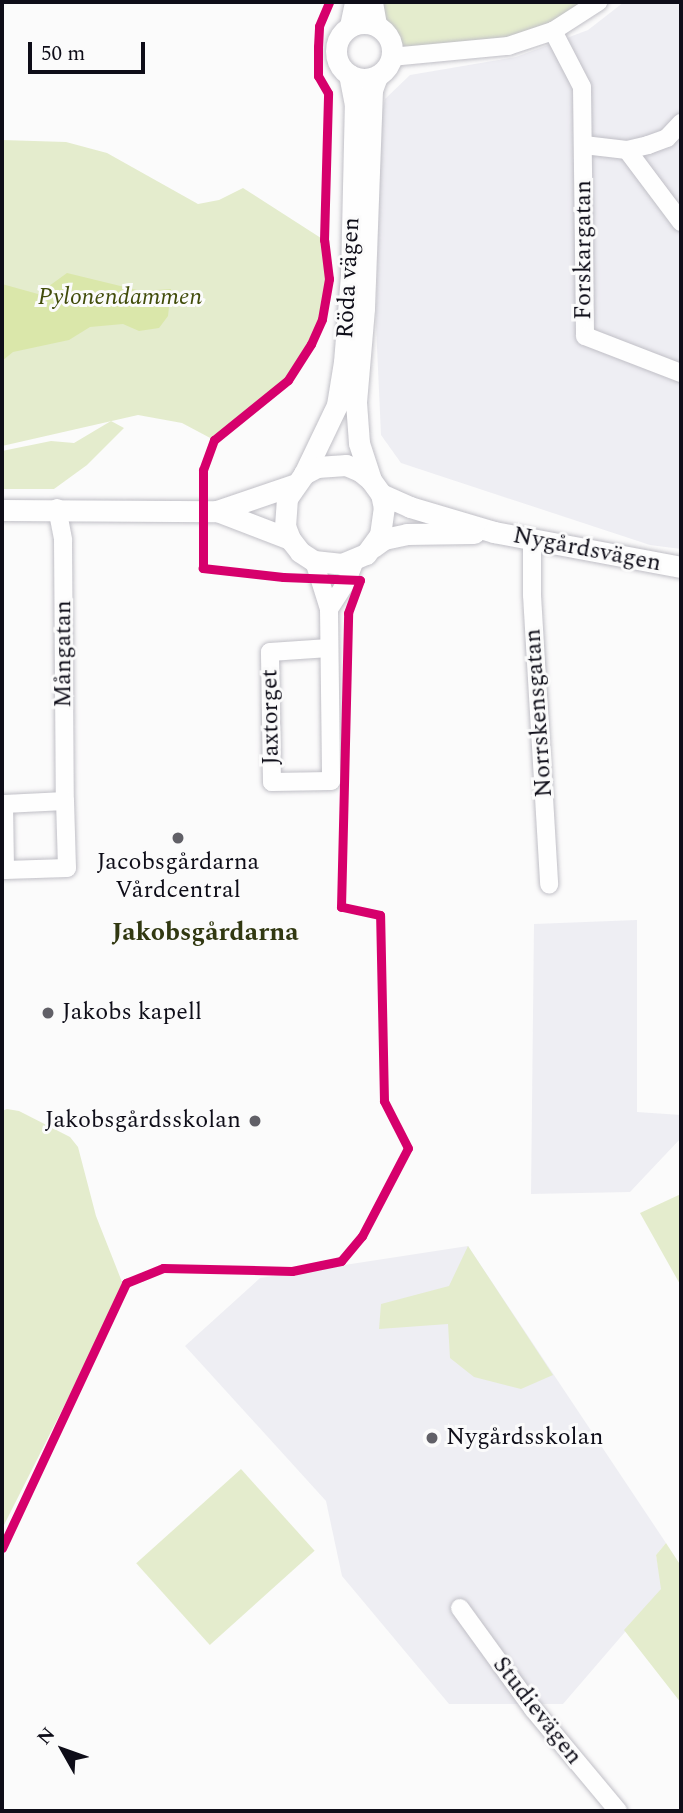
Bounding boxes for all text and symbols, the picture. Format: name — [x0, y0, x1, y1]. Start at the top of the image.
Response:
scale bar — [32, 28, 149, 72]
text: 50 m — [41, 38, 85, 70]
street label: Forskargatan — [570, 180, 598, 320]
street label: Röda vägen — [331, 216, 367, 340]
park label: Pylonendammen — [38, 284, 202, 312]
street label: Nygårdsvägen — [511, 522, 663, 578]
street label: Mångatan — [50, 600, 78, 708]
street label: Norrskensgatan — [519, 628, 559, 798]
street label: Jaxtorget — [256, 669, 286, 765]
marker: Jacobsgårdarna Vårdcentral — [170, 830, 186, 846]
place label: Jacobsgårdarna Vårdcentral — [97, 849, 259, 905]
district label: Jakobsgårdarna — [111, 917, 299, 949]
place label: Jakobs kapell — [62, 999, 202, 1027]
marker: Jakobs kapell — [40, 1005, 56, 1021]
place label: Jakobsgårdsskolan — [45, 1107, 241, 1135]
marker: Jakobsgårdsskolan — [247, 1113, 263, 1129]
place label: Nygårdsskolan — [446, 1424, 603, 1452]
marker: Nygårdsskolan — [424, 1430, 440, 1446]
street label: Studievägen — [486, 1651, 588, 1771]
north arrow — [28, 1715, 98, 1785]
text: N — [30, 1721, 63, 1751]

